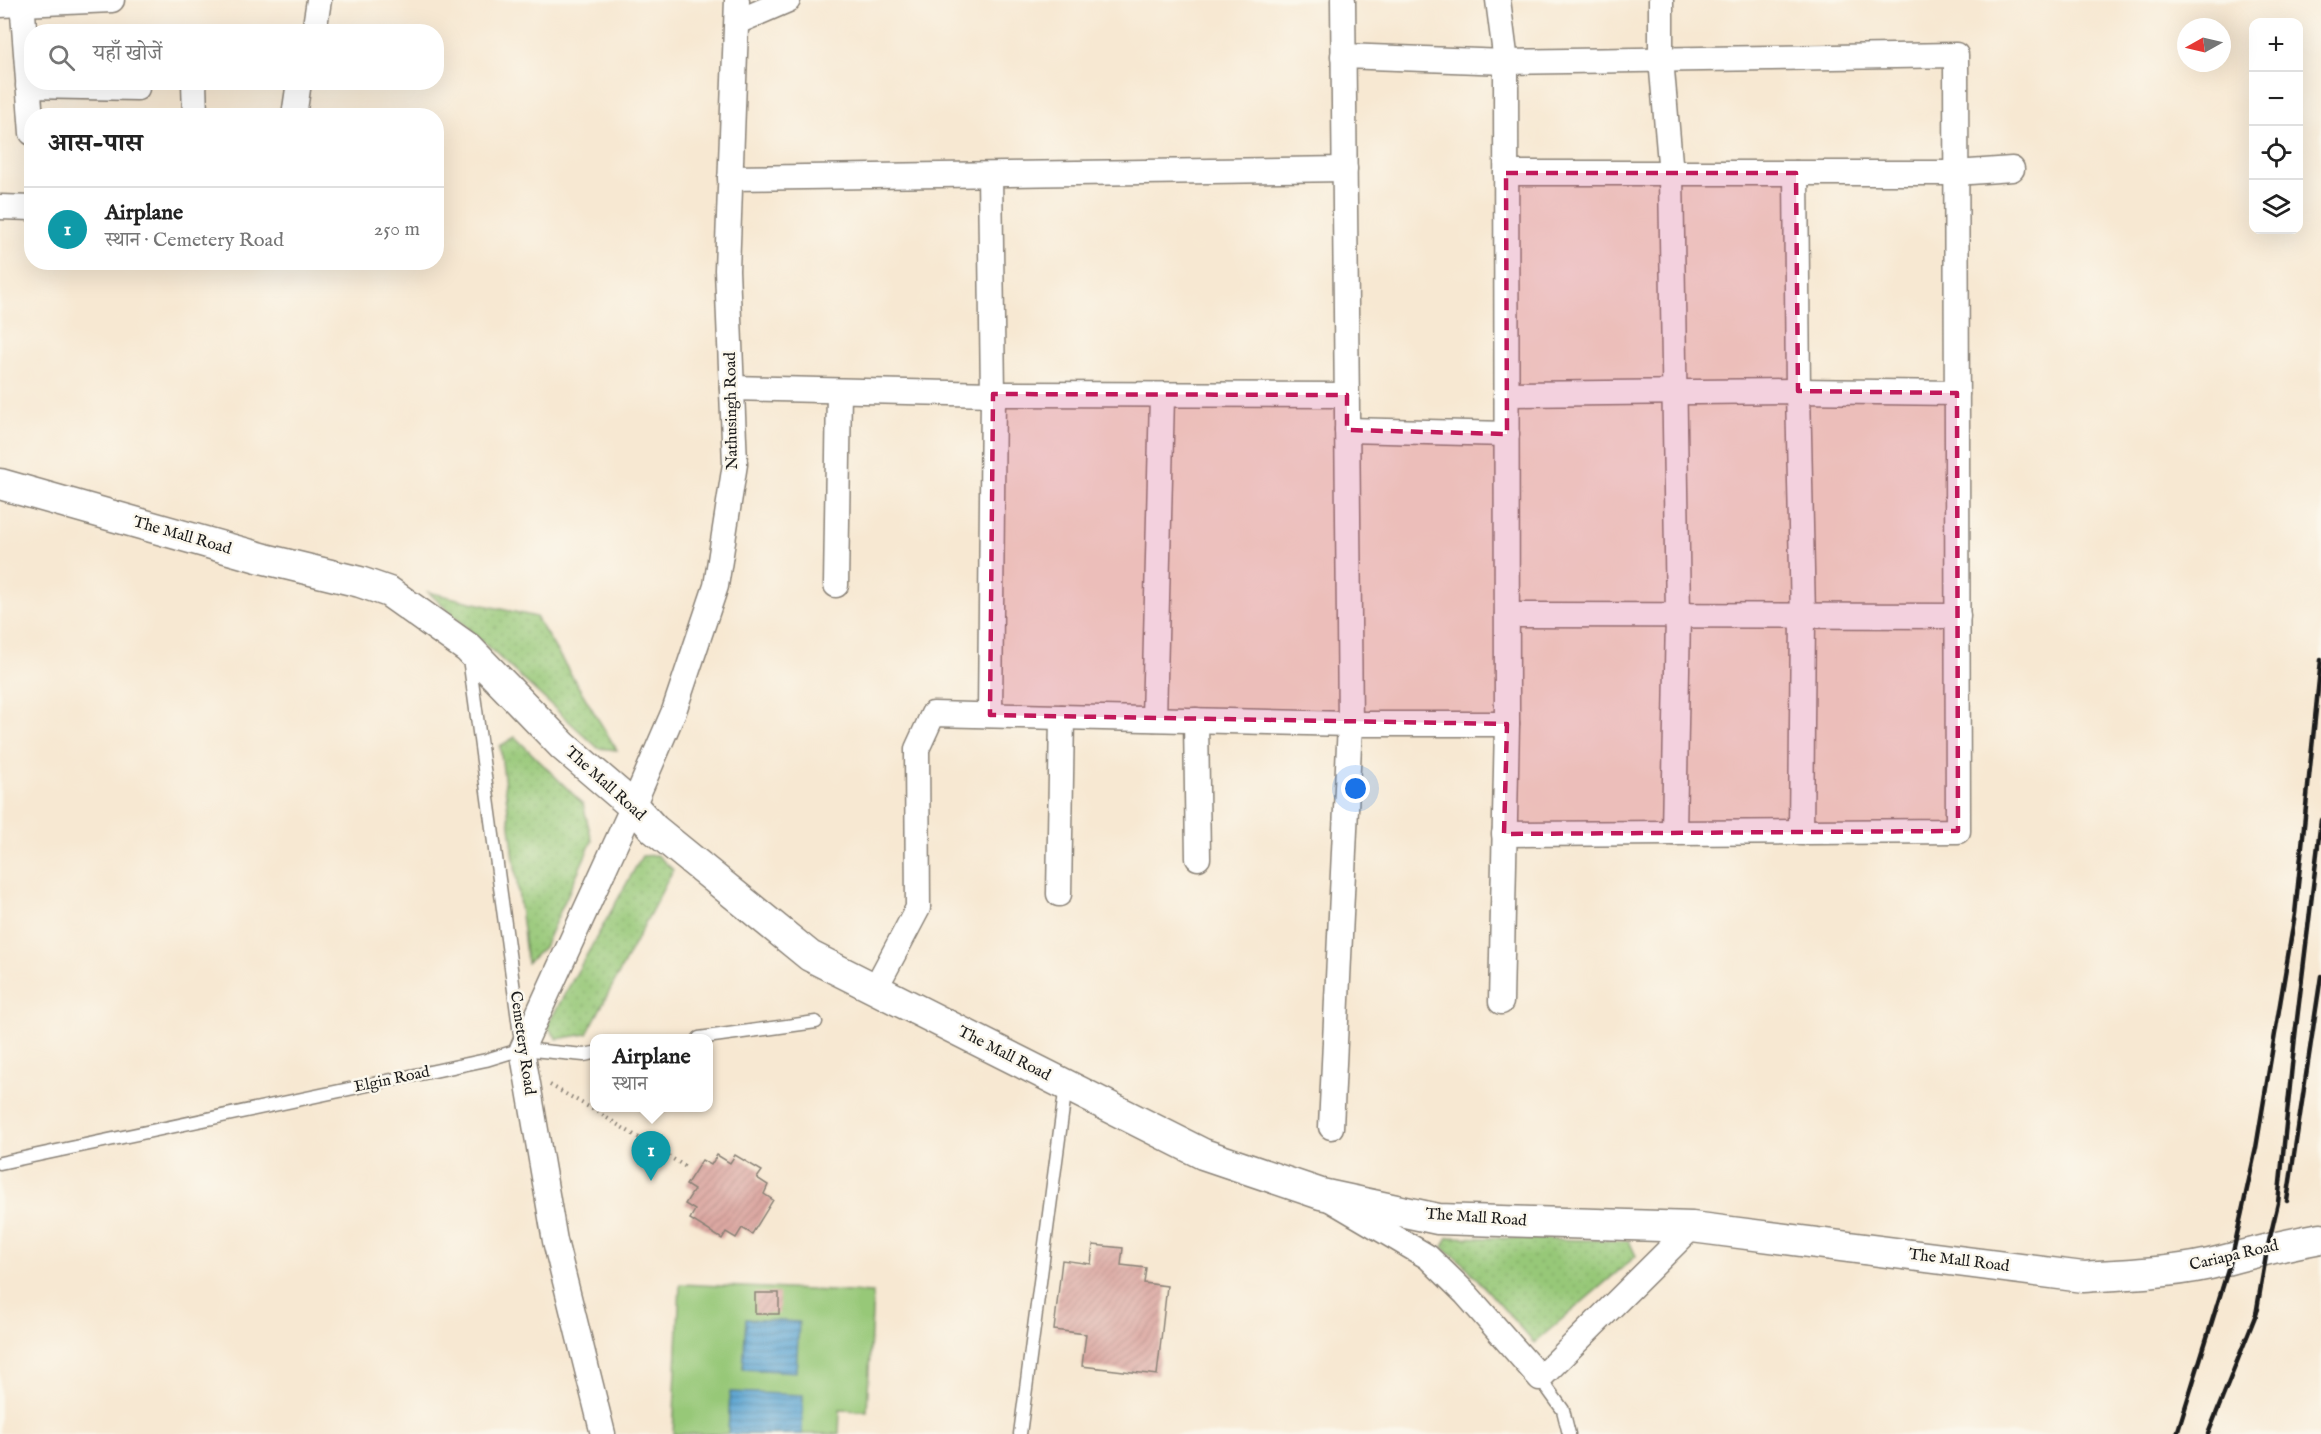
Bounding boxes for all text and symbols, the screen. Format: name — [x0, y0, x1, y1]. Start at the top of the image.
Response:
north arrow — [2177, 18, 2231, 72]
map controls — [2249, 18, 2303, 234]
button: + — [2249, 18, 2303, 72]
search box — [24, 24, 444, 90]
text: यहाँ खोजें — [93, 40, 162, 68]
icon: search — [45, 41, 78, 74]
button: − — [2249, 72, 2303, 126]
button: locate — [2249, 126, 2303, 180]
text: आस-पास — [48, 127, 143, 160]
button: layers — [2249, 180, 2303, 234]
text: Airplane — [105, 199, 183, 227]
text: 1 — [64, 217, 71, 242]
text: 250 m — [374, 217, 420, 242]
text: स्थान · Cemetery Road — [105, 228, 284, 253]
street label: Nathusingh Road — [721, 351, 743, 470]
street label: The Mall Road — [131, 512, 234, 560]
street label: The Mall Road — [561, 743, 650, 826]
your location — [1341, 774, 1370, 803]
street label: Cemetery Road — [505, 990, 539, 1097]
street label: The Mall Road — [954, 1022, 1054, 1086]
popup — [590, 1034, 713, 1112]
text: Airplane — [612, 1043, 691, 1071]
street label: Elgin Road — [352, 1062, 432, 1098]
text: स्थान — [612, 1072, 647, 1097]
pin: 1 — [632, 1132, 670, 1181]
street label: The Mall Road — [1425, 1204, 1528, 1232]
street label: Cariapa Road — [2188, 1236, 2281, 1276]
street label: The Mall Road — [1907, 1245, 2011, 1277]

